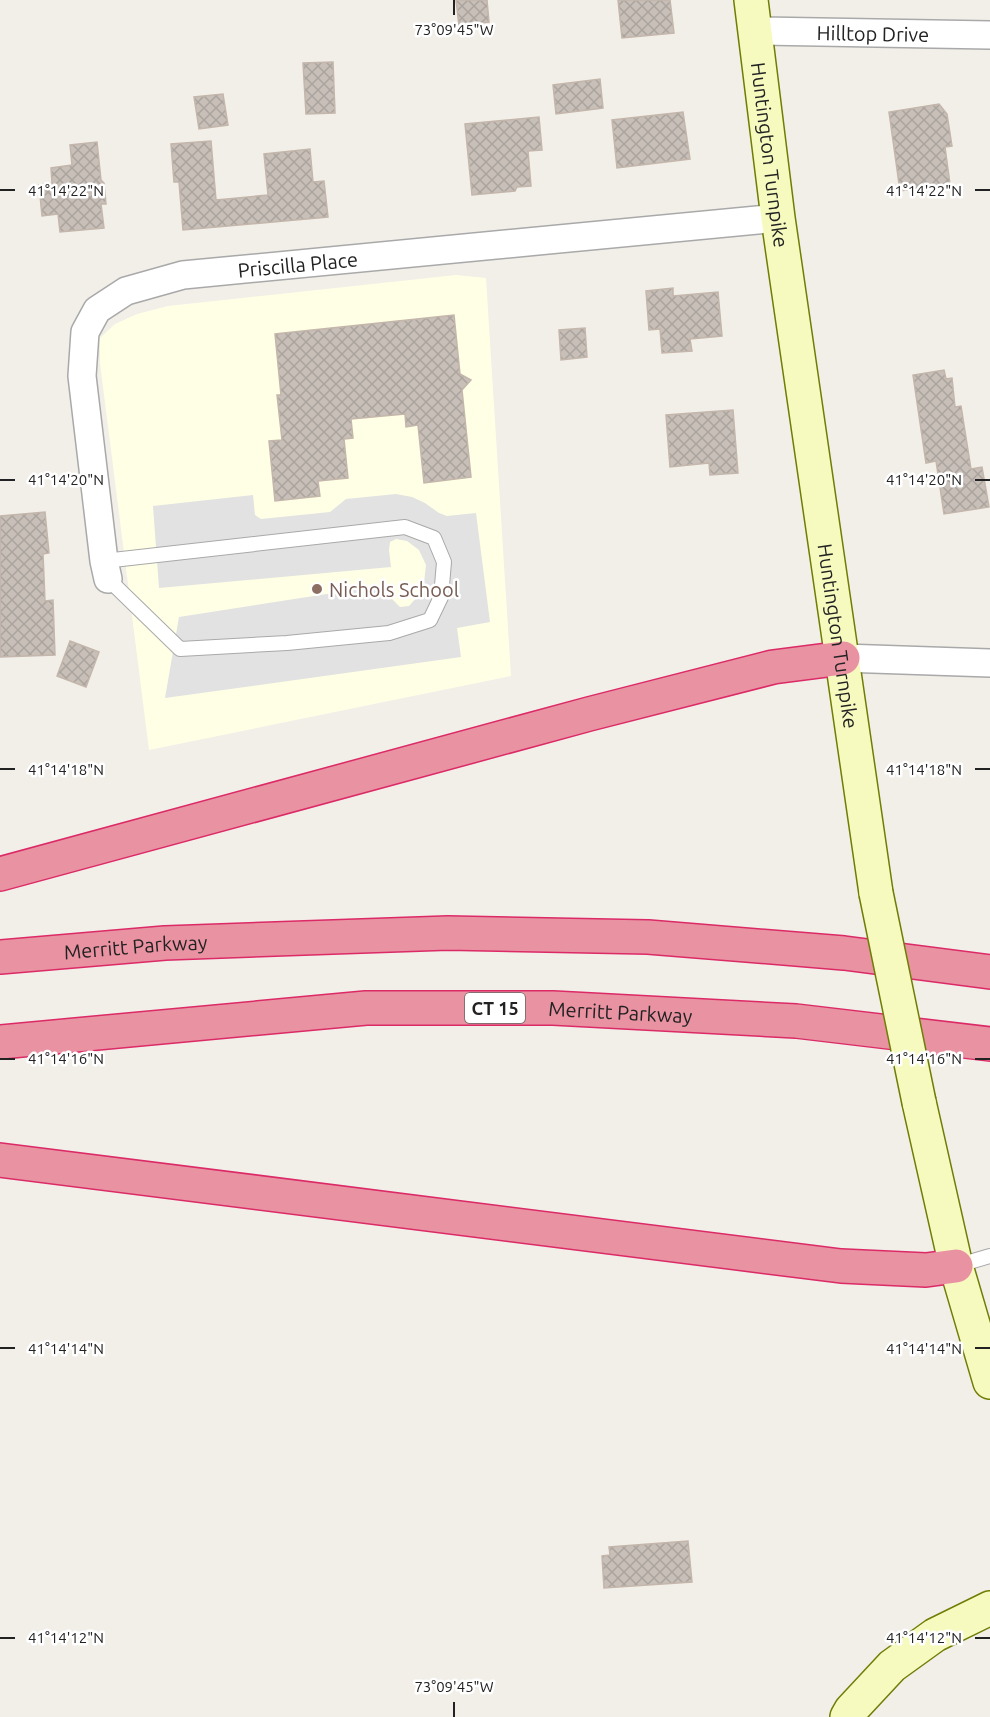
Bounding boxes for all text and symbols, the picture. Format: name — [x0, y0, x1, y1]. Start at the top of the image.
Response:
text: 73°09'45"W — [414, 21, 494, 38]
street label: Hilltop Drive — [817, 21, 929, 45]
street label: Huntington Turnpike — [747, 61, 794, 249]
text: 41°14'22"N — [28, 182, 104, 199]
text: 41°14'22"N — [886, 182, 962, 199]
street label: Priscilla Place — [237, 247, 359, 281]
text: 41°14'20"N — [28, 471, 104, 488]
text: 41°14'20"N — [886, 471, 962, 488]
street label: Huntington Turnpike — [814, 542, 863, 730]
place label: Nichols School — [329, 578, 459, 601]
marker: Nichols School — [310, 582, 324, 596]
text: 41°14'18"N — [28, 761, 104, 778]
text: 41°14'18"N — [886, 761, 962, 778]
street label: Merritt Parkway — [63, 930, 208, 963]
road number: CT 15 — [465, 993, 525, 1023]
street label: Merritt Parkway — [548, 996, 693, 1027]
text: 41°14'16"N — [28, 1050, 104, 1067]
text: 41°14'16"N — [886, 1050, 962, 1067]
text: 41°14'14"N — [28, 1340, 104, 1357]
text: 41°14'14"N — [886, 1340, 962, 1357]
text: 41°14'12"N — [28, 1629, 104, 1646]
text: 41°14'12"N — [886, 1629, 962, 1646]
text: 73°09'45"W — [414, 1678, 494, 1695]

